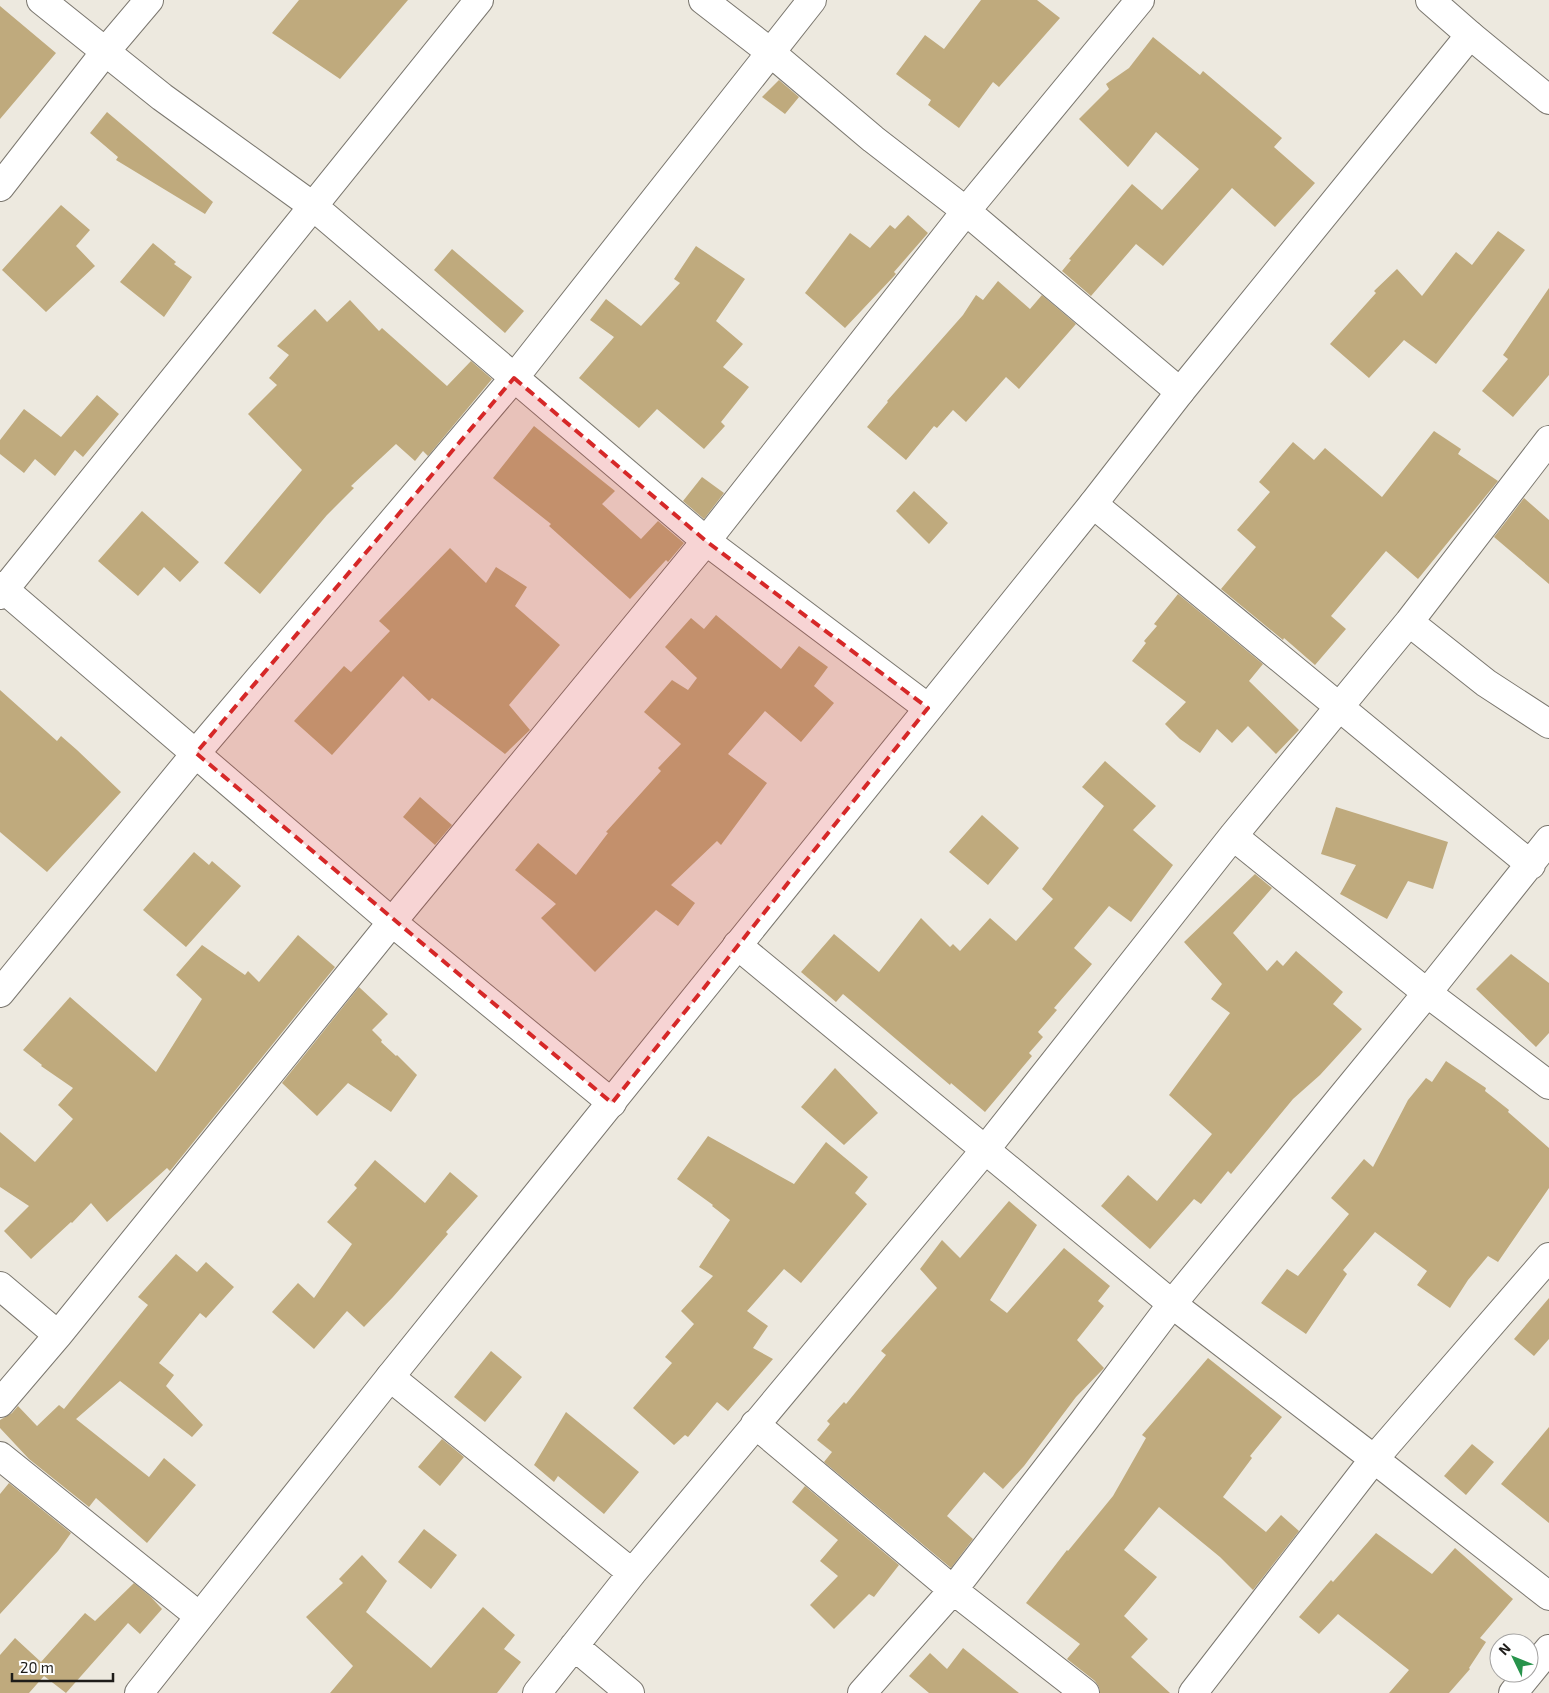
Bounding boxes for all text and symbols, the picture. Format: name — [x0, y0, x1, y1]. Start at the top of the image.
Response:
north arrow — [1489, 1633, 1539, 1683]
text: N — [1494, 1639, 1514, 1658]
scale bar — [12, 1650, 114, 1682]
text: 20 m — [20, 1658, 54, 1676]

